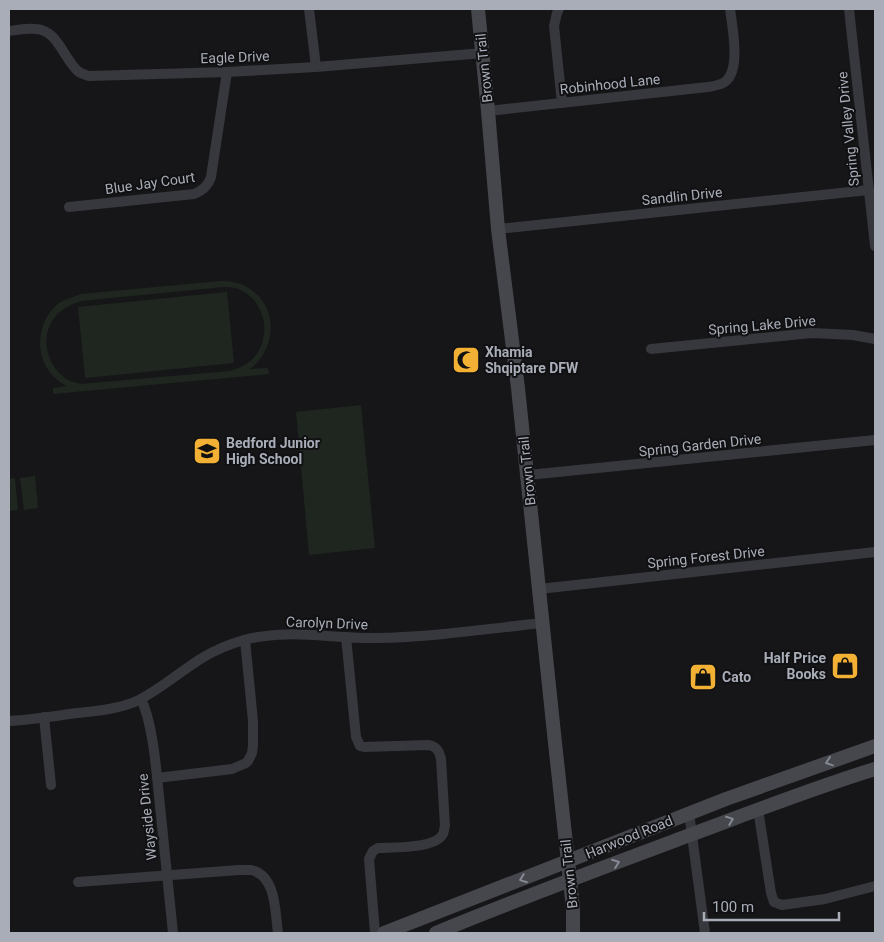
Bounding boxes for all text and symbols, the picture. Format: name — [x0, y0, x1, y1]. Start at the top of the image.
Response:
street label: Brown Trail — [472, 33, 496, 103]
street label: Eagle Drive — [200, 48, 270, 66]
street label: Robinhood Lane — [559, 71, 661, 97]
street label: Spring Valley Drive — [834, 71, 862, 187]
street label: Blue Jay Court — [104, 169, 196, 197]
street label: Sandlin Drive — [641, 184, 723, 208]
street label: Spring Lake Drive — [708, 312, 816, 338]
place label: Xhamia Shqiptare DFW — [485, 344, 579, 376]
mosque icon: Xhamia Shqiptare DFW — [451, 345, 481, 375]
street label: Spring Garden Drive — [638, 431, 762, 459]
place label: Bedford Junior High School — [226, 435, 320, 467]
school or university icon: Bedford Junior High School — [192, 436, 222, 466]
street label: Brown Trail — [515, 436, 539, 506]
street label: Spring Forest Drive — [647, 543, 765, 571]
street label: Carolyn Drive — [286, 614, 368, 632]
place label: Half Price Books — [764, 650, 826, 682]
shop icon: Half Price Books — [830, 651, 860, 681]
shop icon: Cato — [688, 662, 718, 692]
place label: Cato — [722, 669, 751, 685]
one-way arrow — [825, 756, 834, 766]
street label: Wayside Drive — [134, 773, 160, 861]
street label: Harwood Road — [583, 812, 675, 862]
one-way arrow — [725, 816, 734, 826]
street label: Brown Trail — [557, 839, 581, 909]
one-way arrow — [611, 859, 620, 869]
one-way arrow — [519, 873, 528, 883]
scale bar — [704, 890, 839, 922]
text: 100 m — [712, 898, 754, 916]

